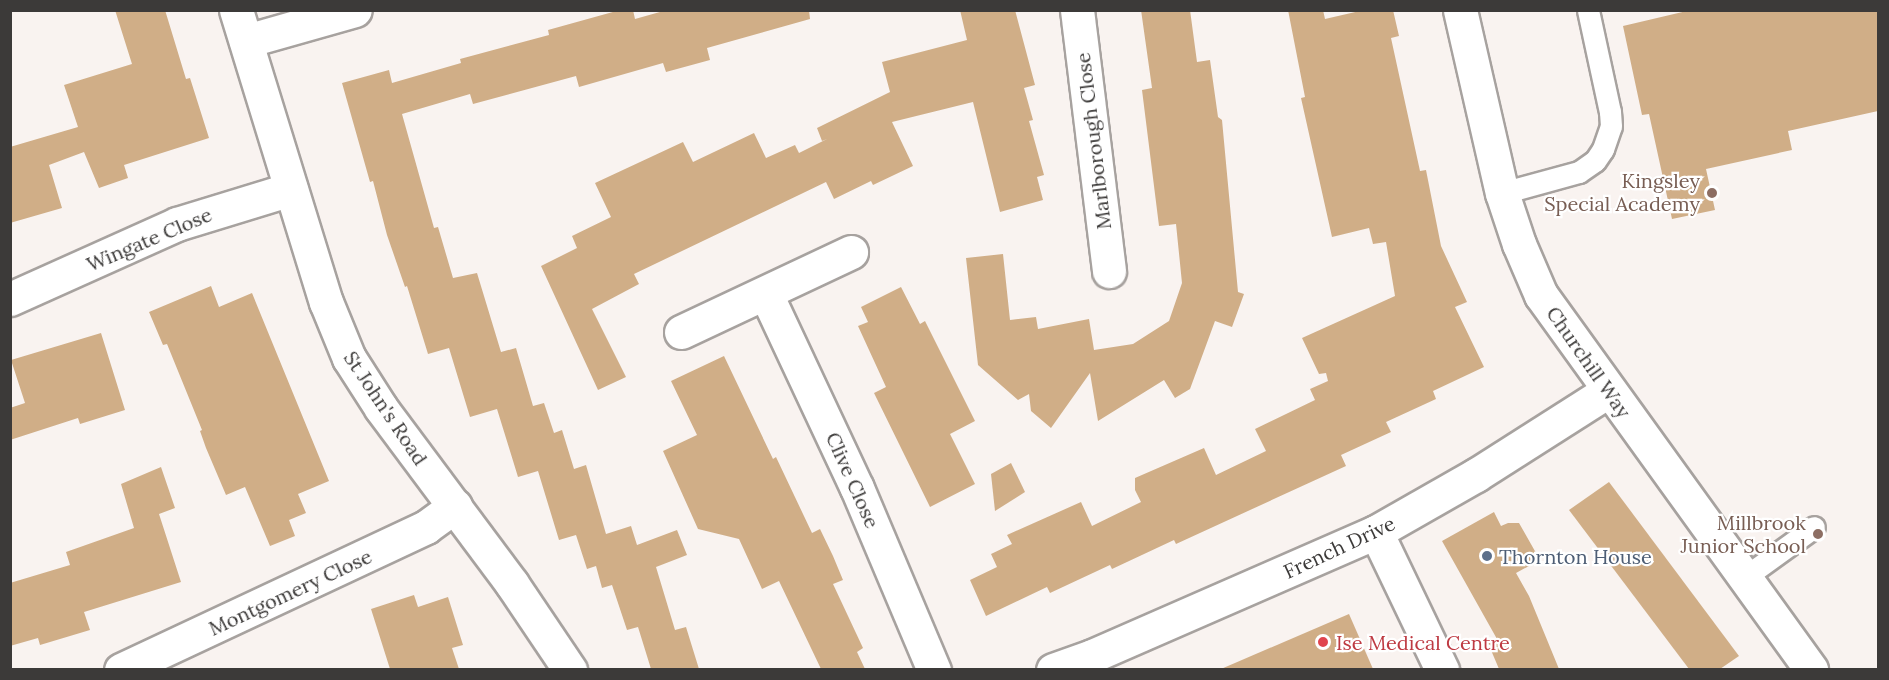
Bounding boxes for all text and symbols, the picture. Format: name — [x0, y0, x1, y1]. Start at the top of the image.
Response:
street label: Marlborough Close — [1070, 51, 1116, 231]
place label: Kingsley Special Academy — [1544, 169, 1700, 216]
marker: Kingsley Special Academy — [1705, 186, 1719, 200]
street label: Wingate Close — [83, 202, 215, 276]
street label: Churchill Way — [1542, 302, 1636, 422]
street label: St John's Road — [339, 346, 433, 470]
street label: Clive Close — [821, 428, 885, 532]
place label: Millbrook Junior School — [1680, 510, 1806, 557]
street label: French Drive — [1279, 511, 1399, 583]
marker: Millbrook Junior School — [1811, 527, 1825, 541]
street label: Montgomery Close — [205, 544, 375, 640]
place label: Thornton House — [1499, 544, 1652, 568]
marker: Thornton House — [1480, 549, 1494, 563]
place label: Ise Medical Centre — [1336, 630, 1510, 654]
marker: Ise Medical Centre — [1314, 633, 1332, 651]

